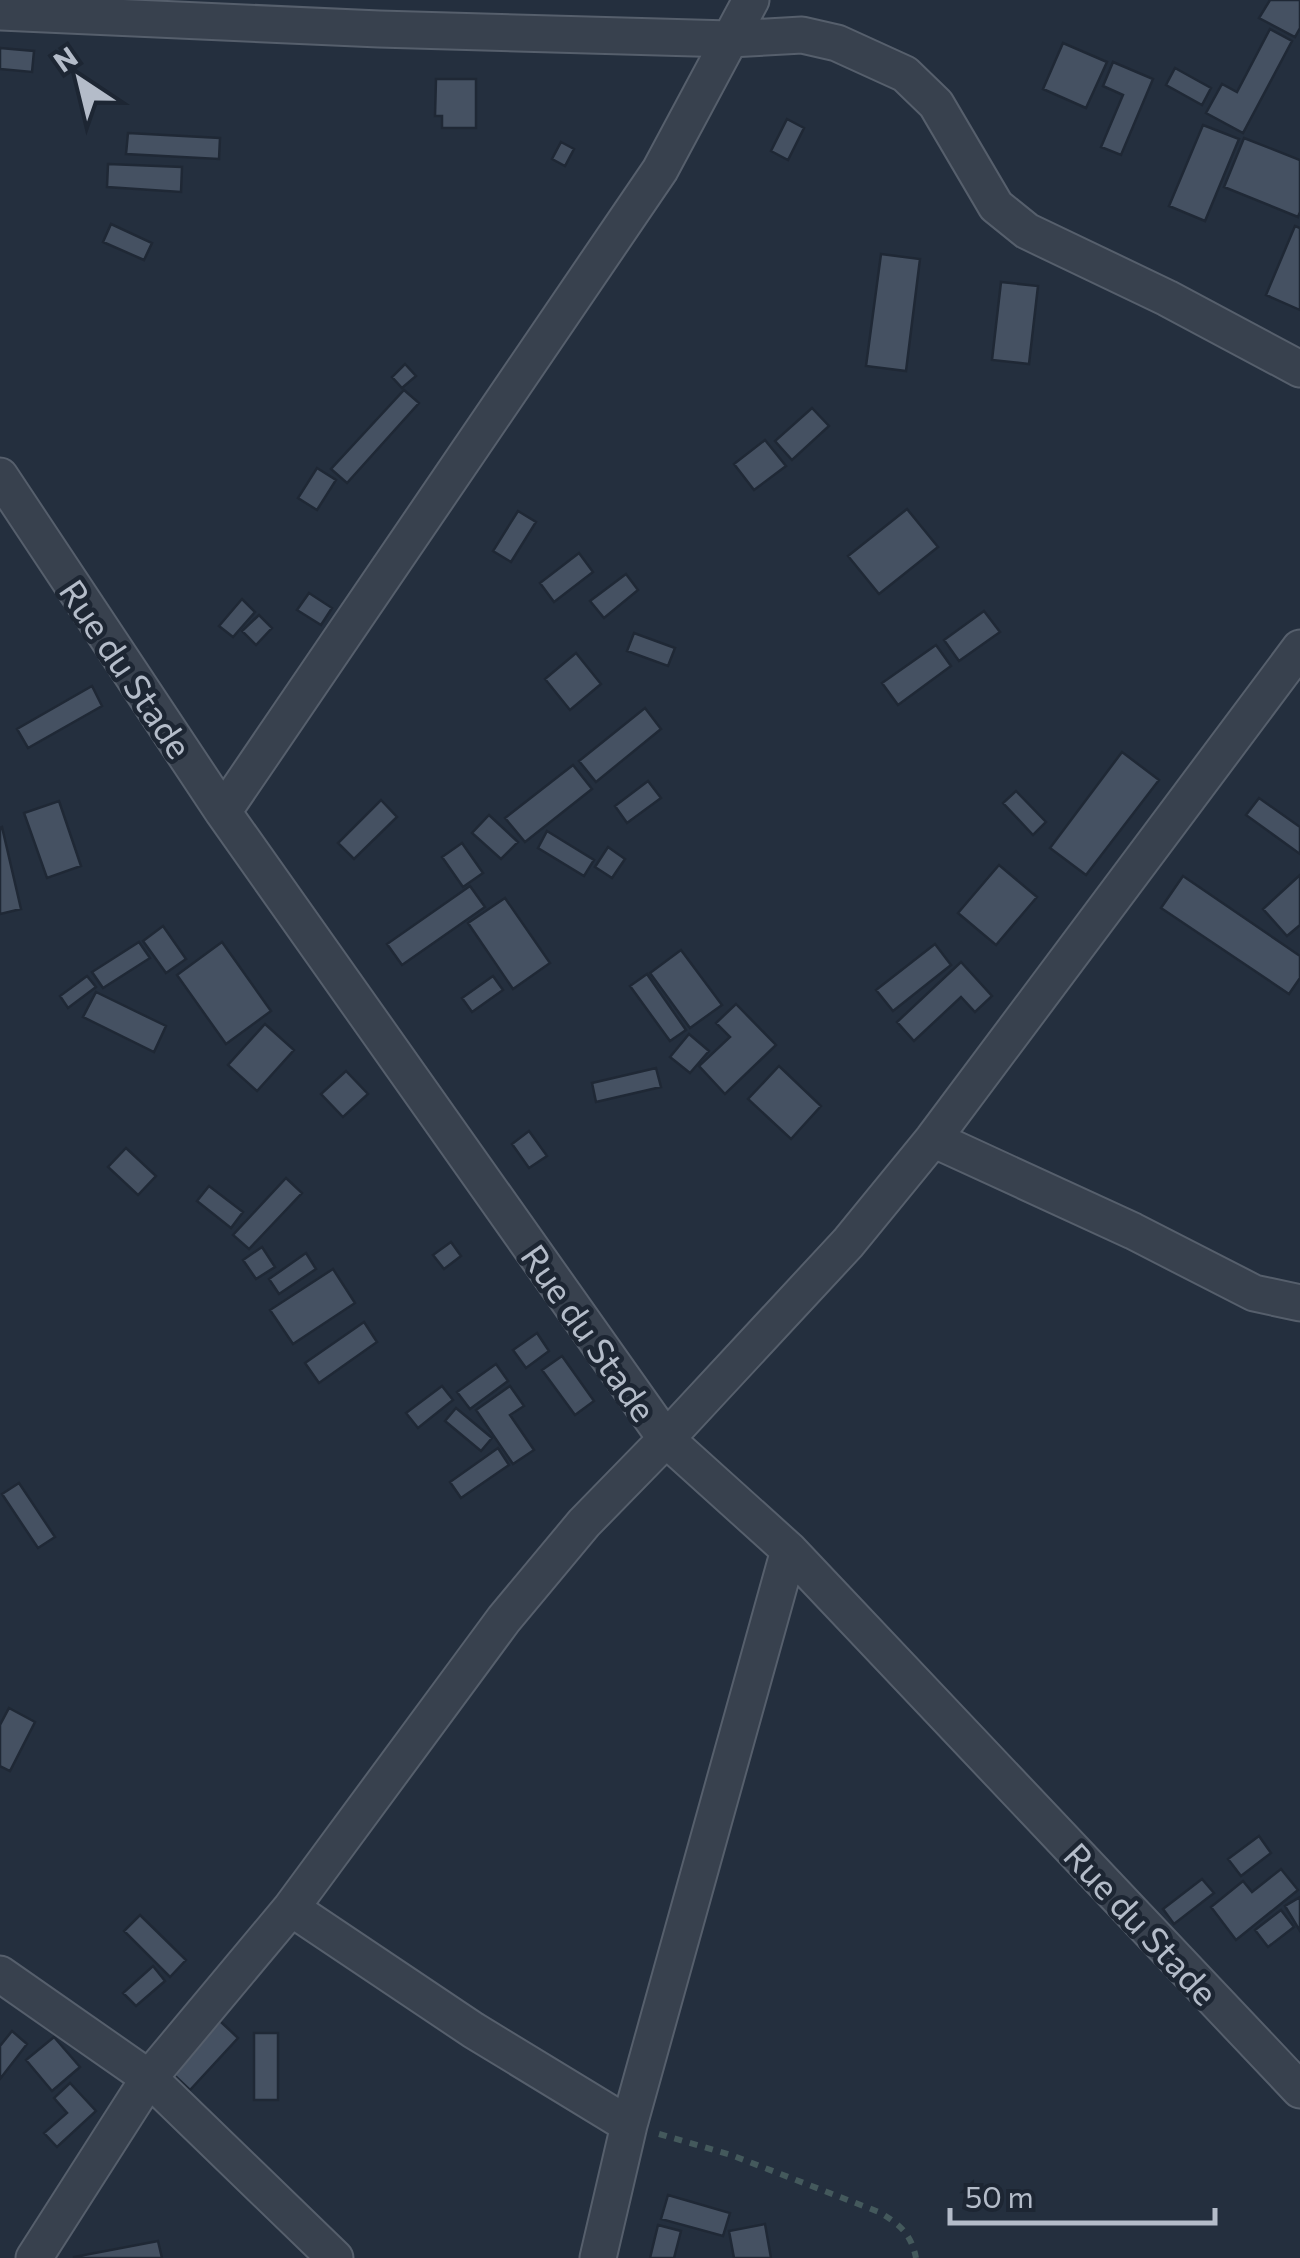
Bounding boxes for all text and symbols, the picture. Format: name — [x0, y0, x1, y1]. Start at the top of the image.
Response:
north arrow — [30, 30, 130, 130]
text: N — [47, 39, 83, 79]
street label: Rue du Stade — [52, 571, 202, 765]
street label: Rue du Stade — [513, 1235, 667, 1429]
street label: Rue du Stade — [1056, 1833, 1228, 2013]
scale bar — [950, 2163, 1215, 2225]
text: 50 m — [965, 2177, 1034, 2214]

